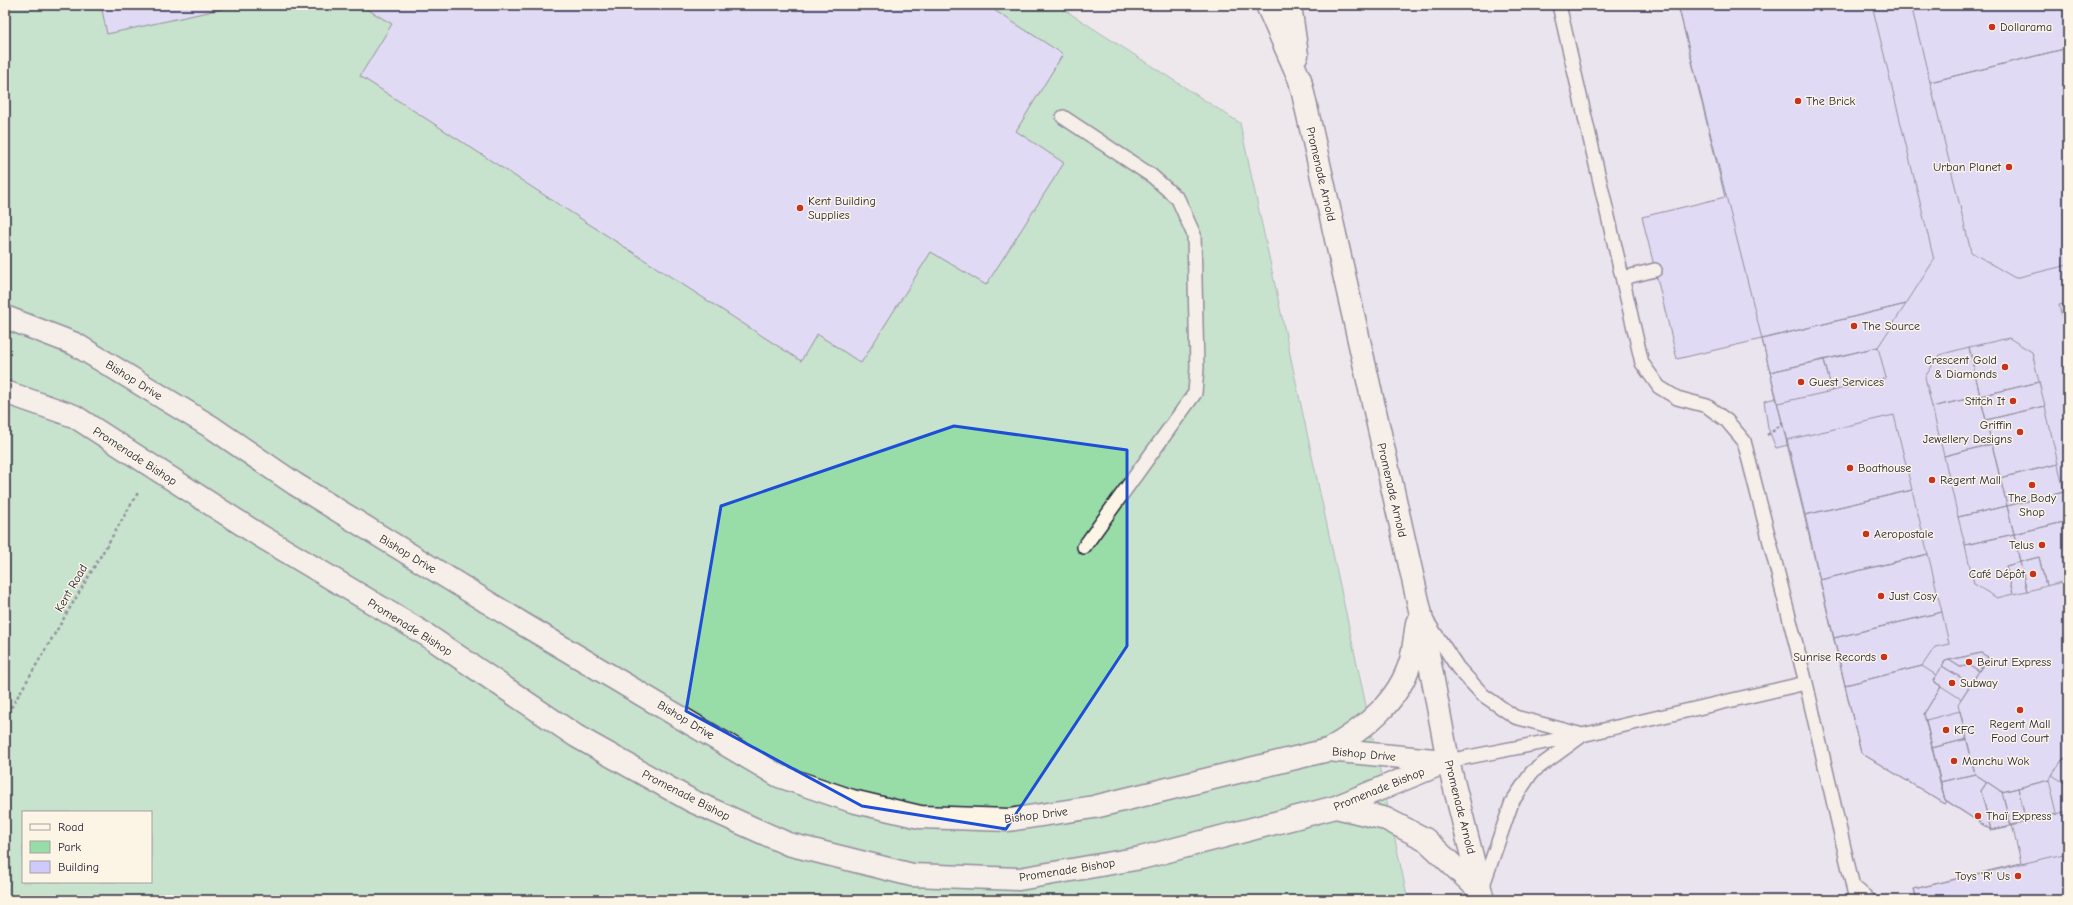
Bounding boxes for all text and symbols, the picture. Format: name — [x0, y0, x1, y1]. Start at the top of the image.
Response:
place label: Dollarama — [2000, 20, 2052, 34]
marker: Dollarama — [1987, 22, 1997, 32]
place label: The Brick — [1806, 94, 1855, 108]
marker: The Brick — [1793, 96, 1803, 106]
street label: Promenade Arnold — [1303, 125, 1339, 223]
place label: Urban Planet — [1933, 160, 2002, 174]
marker: Urban Planet — [2004, 162, 2014, 172]
place label: Kent Building Supplies — [808, 194, 876, 222]
marker: Kent Building Supplies — [795, 203, 805, 213]
place label: The Source — [1862, 319, 1920, 333]
marker: The Source — [1849, 321, 1859, 331]
place label: Crescent Gold & Diamonds — [1924, 353, 1997, 381]
street label: Bishop Drive — [103, 357, 165, 403]
marker: Crescent Gold & Diamonds — [2000, 362, 2010, 372]
place label: Guest Services — [1809, 375, 1884, 389]
marker: Guest Services — [1796, 377, 1806, 387]
place label: Stitch It — [1965, 394, 2006, 408]
marker: Stitch It — [2008, 396, 2018, 406]
place label: Griffin Jewellery Designs — [1923, 418, 2012, 446]
street label: Promenade Bishop — [90, 424, 180, 488]
marker: Griffin Jewellery Designs — [2015, 427, 2025, 437]
street label: Promenade Arnold — [1374, 441, 1410, 539]
place label: Boathouse — [1858, 461, 1911, 475]
marker: Boathouse — [1845, 463, 1855, 473]
place label: Regent Mall — [1940, 473, 2001, 487]
marker: Regent Mall — [1927, 475, 1937, 485]
marker: The Body Shop — [2027, 480, 2037, 490]
place label: The Body Shop — [2008, 491, 2057, 519]
place label: Aeropostale — [1874, 527, 1933, 541]
marker: Aeropostale — [1861, 529, 1871, 539]
street label: Bishop Drive — [377, 531, 439, 577]
place label: Telus — [2009, 538, 2034, 552]
marker: Telus — [2037, 540, 2047, 550]
street label: Kent Road — [52, 562, 90, 614]
place label: Café Dépôt — [1969, 567, 2026, 581]
marker: Café Dépôt — [2028, 569, 2038, 579]
place label: Just Cosy — [1889, 589, 1938, 603]
marker: Just Cosy — [1876, 591, 1886, 601]
street label: Promenade Bishop — [365, 595, 455, 659]
place label: Sunrise Records — [1793, 650, 1876, 664]
marker: Sunrise Records — [1879, 652, 1889, 662]
place label: Beirut Express — [1977, 655, 2051, 669]
marker: Beirut Express — [1964, 657, 1974, 667]
place label: Subway — [1960, 676, 1998, 690]
marker: Subway — [1947, 678, 1957, 688]
street label: Bishop Drive — [655, 697, 717, 743]
marker: Regent Mall Food Court — [2015, 705, 2025, 715]
place label: Regent Mall Food Court — [1990, 717, 2050, 745]
place label: KFC — [1954, 723, 1975, 737]
marker: KFC — [1941, 725, 1951, 735]
street label: Bishop Drive — [1331, 744, 1397, 764]
place label: Manchu Wok — [1962, 754, 2030, 768]
marker: Manchu Wok — [1949, 756, 1959, 766]
street label: Promenade Arnold — [1442, 758, 1478, 856]
street label: Promenade Bishop — [1331, 764, 1427, 814]
street label: Promenade Bishop — [640, 767, 732, 823]
street label: Bishop Drive — [1003, 804, 1069, 826]
place label: Thaï Express — [1986, 809, 2051, 823]
legend — [22, 811, 152, 883]
marker: Thaï Express — [1973, 811, 1983, 821]
text: Road — [58, 820, 84, 834]
text: Park — [58, 840, 81, 854]
street label: Promenade Bishop — [1018, 855, 1116, 885]
text: Building — [58, 860, 99, 874]
place label: Toys 'R' Us — [1955, 869, 2010, 883]
marker: Toys 'R' Us — [2013, 871, 2023, 881]

